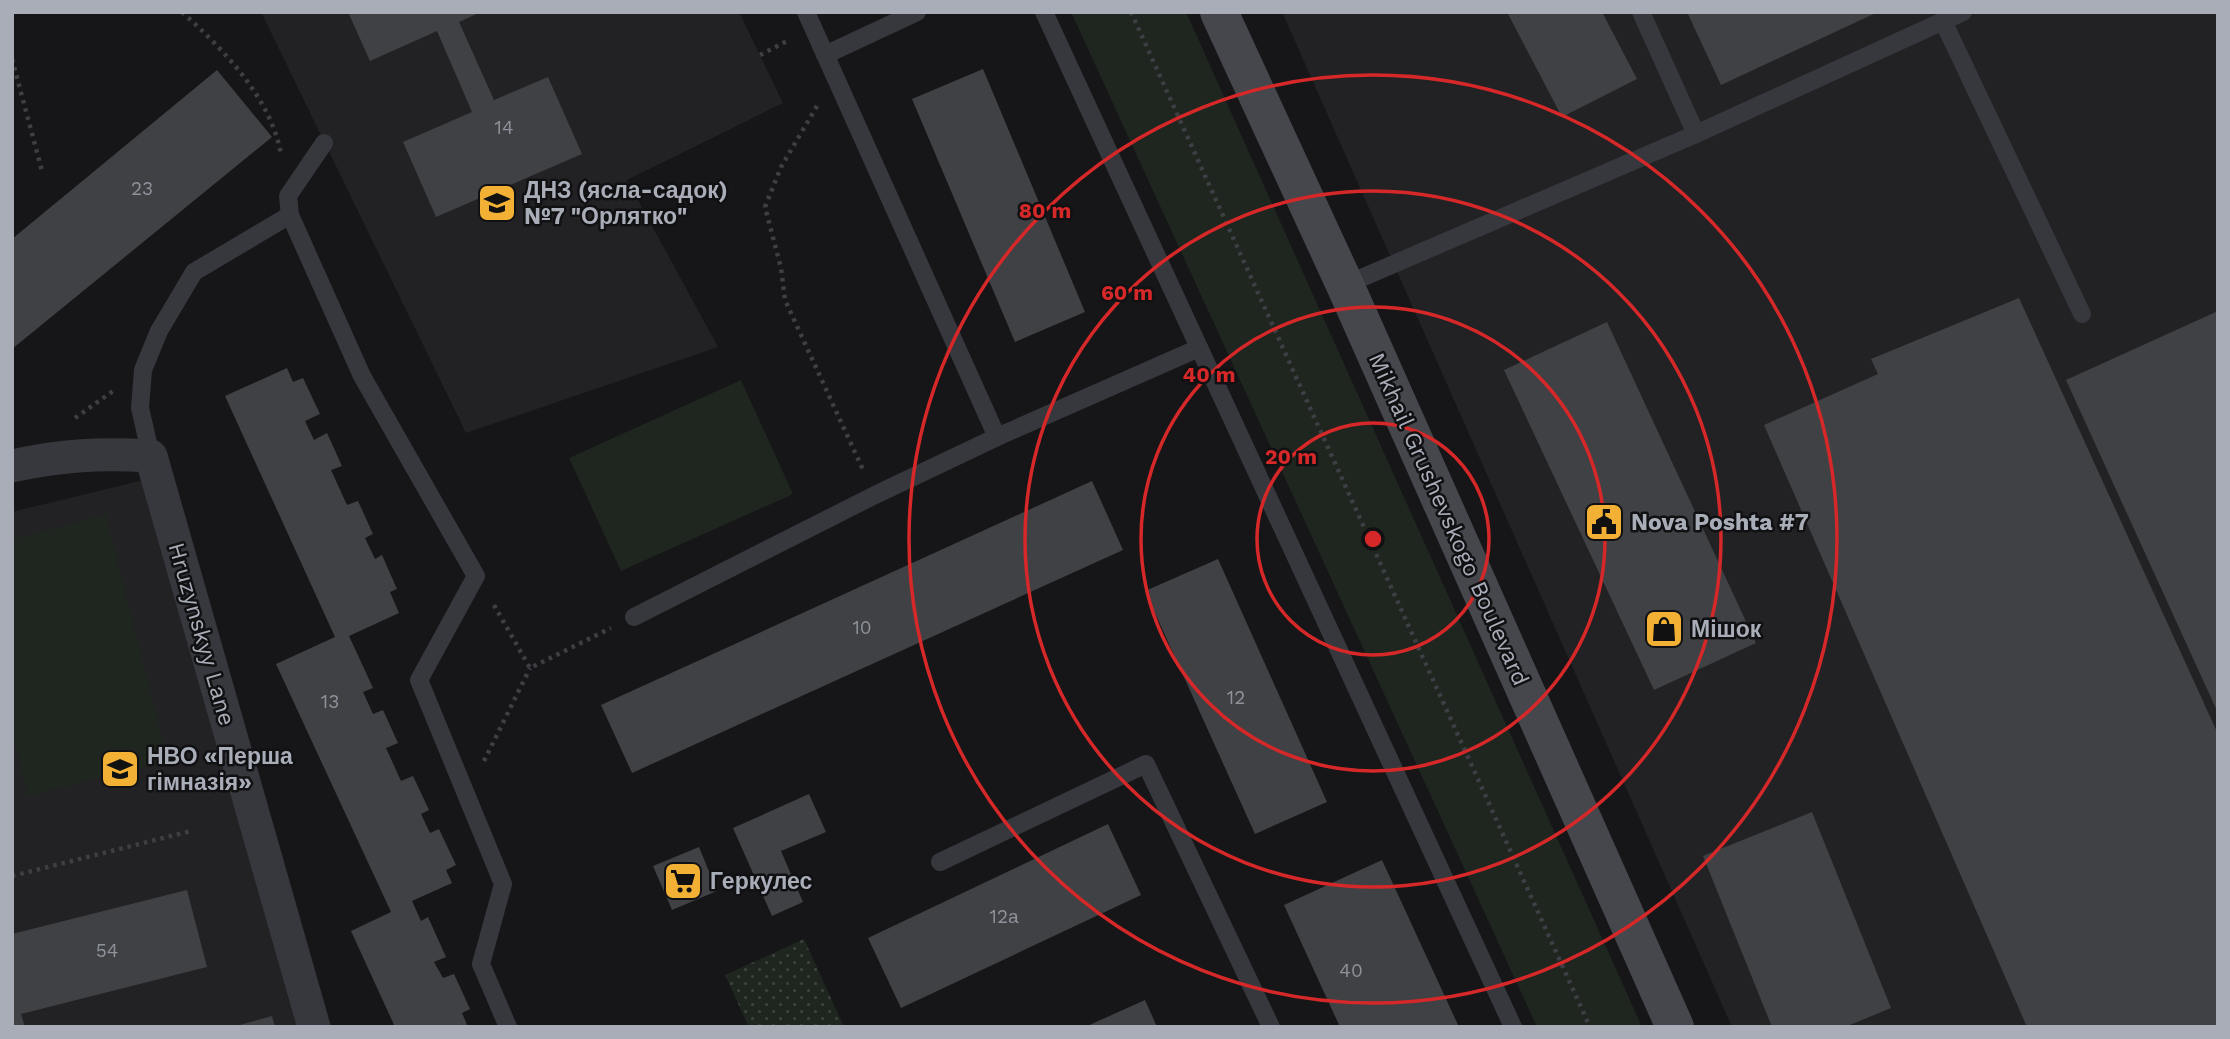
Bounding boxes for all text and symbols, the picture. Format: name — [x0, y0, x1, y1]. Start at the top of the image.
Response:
house number: 14 — [494, 116, 514, 139]
house number: 23 — [131, 177, 153, 200]
place label: ДНЗ (ясла-садок) №7 "Орлятко" — [524, 177, 728, 230]
school or university icon: ДНЗ (ясла-садок) №7 "Орлятко" — [476, 182, 518, 224]
text: 80 m — [1019, 198, 1071, 223]
text: 60 m — [1101, 280, 1153, 305]
street label: Mikhail Grushevskogo Boulevard — [1363, 349, 1534, 690]
text: 40 m — [1183, 362, 1235, 387]
text: 20 m — [1265, 444, 1317, 469]
public building icon: Nova Poshta #7 — [1583, 501, 1625, 543]
place label: Nova Poshta #7 — [1631, 509, 1809, 536]
centre of rings — [1361, 527, 1385, 551]
street label: Hruzynskyy Lane — [162, 539, 241, 729]
shop icon: Мішок — [1643, 608, 1685, 650]
house number: 10 — [852, 616, 872, 639]
place label: Мішок — [1691, 616, 1762, 643]
house number: 12 — [1227, 686, 1245, 709]
house number: 13 — [321, 690, 339, 713]
place label: НВО «Перша гімназія» — [147, 743, 293, 796]
school or university icon: НВО «Перша гімназія» — [99, 748, 141, 790]
supermarket icon: Геркулес — [662, 860, 704, 902]
place label: Геркулес — [710, 868, 813, 895]
house number: 12а — [989, 905, 1019, 928]
house number: 54 — [96, 939, 118, 962]
house number: 40 — [1339, 959, 1363, 982]

